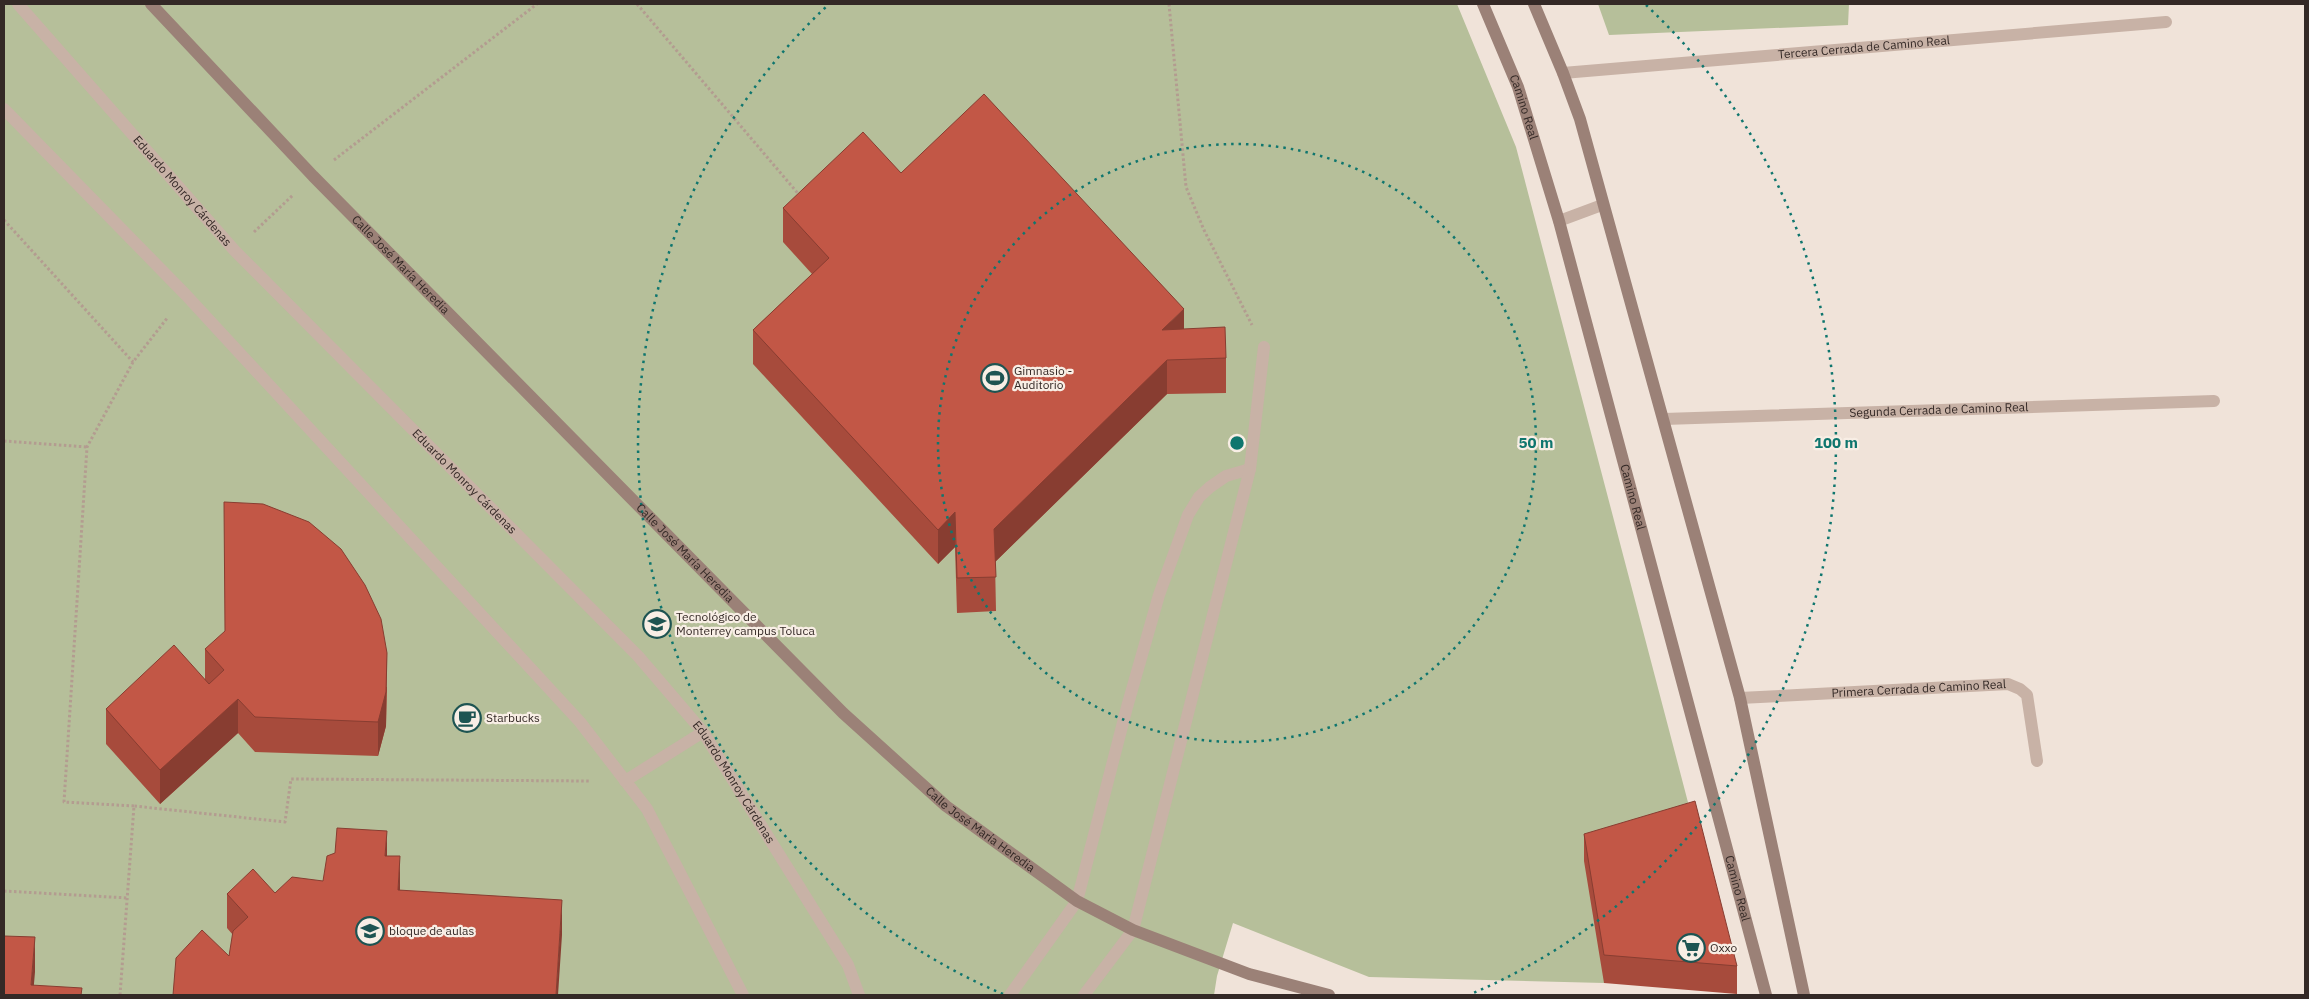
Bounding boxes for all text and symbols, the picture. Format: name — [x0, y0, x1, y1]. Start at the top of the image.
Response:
street label: Tercera Cerrada de Camino Real — [1777, 32, 1951, 62]
street label: Camino Real — [1507, 72, 1542, 141]
street label: Eduardo Monroy Cárdenas — [130, 132, 235, 249]
street label: Calle José María Heredia — [349, 212, 454, 318]
sports icon: Gimnasio - Auditorio — [980, 363, 1010, 393]
place label: Gimnasio - Auditorio — [1014, 363, 1072, 392]
street label: Segunda Cerrada de Camino Real — [1849, 399, 2029, 420]
street label: Eduardo Monroy Cárdenas — [409, 426, 520, 537]
text: 50 m — [1519, 433, 1553, 452]
text: 100 m — [1814, 433, 1858, 452]
centre of rings — [1228, 434, 1246, 452]
street label: Camino Real — [1617, 462, 1649, 532]
street label: Calle José María Heredia — [633, 500, 738, 606]
school or university icon: Tecnológico de Monterrey campus Toluca — [642, 609, 672, 639]
place label: Tecnológico de Monterrey campus Toluca — [676, 609, 815, 638]
street label: Primera Cerrada de Camino Real — [1831, 676, 2006, 700]
cafe icon: Starbucks — [452, 703, 482, 733]
place label: Starbucks — [486, 710, 540, 725]
street label: Eduardo Monroy Cárdenas — [690, 718, 779, 846]
street label: Calle José María Heredia — [923, 783, 1039, 875]
street label: Camino Real — [1722, 854, 1754, 923]
school or university icon: bloque de aulas — [355, 916, 385, 946]
place label: bloque de aulas — [389, 923, 474, 938]
supermarket icon: Oxxo — [1676, 933, 1706, 963]
place label: Oxxo — [1710, 940, 1738, 955]

